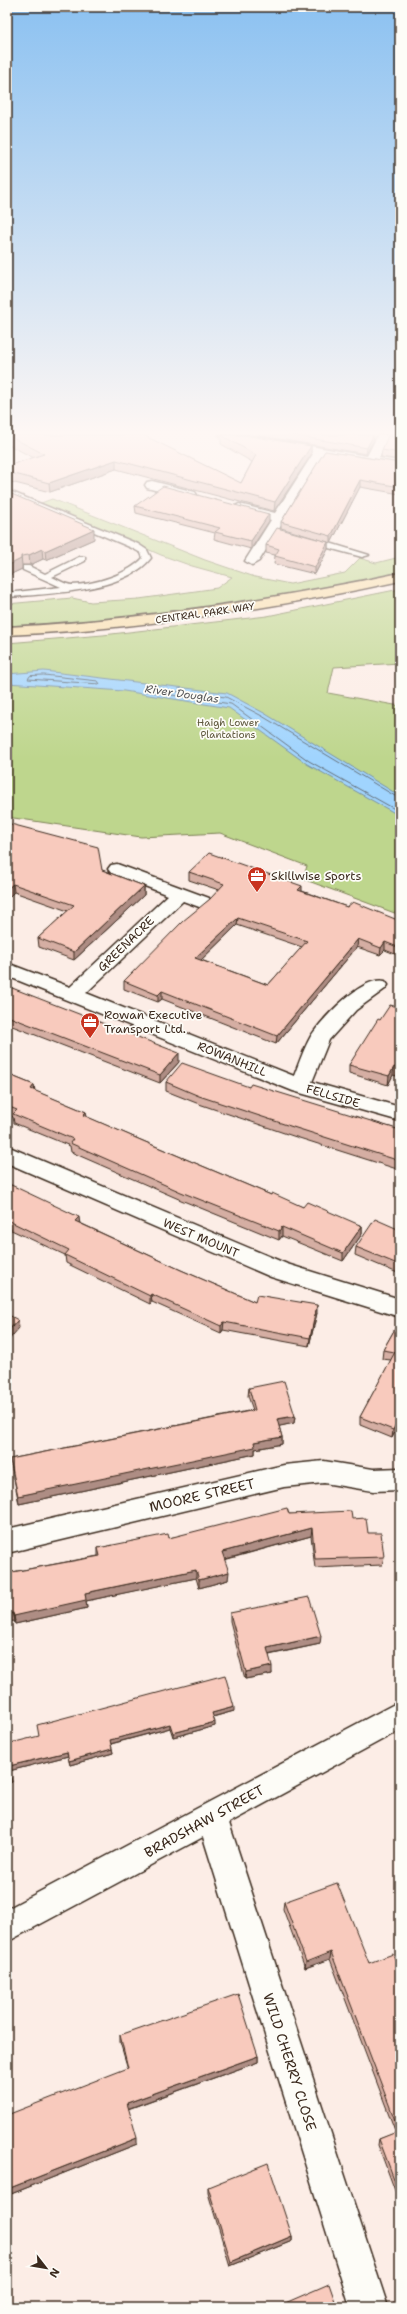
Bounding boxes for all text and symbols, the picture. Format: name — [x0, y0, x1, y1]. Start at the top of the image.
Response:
street label: CENTRAL PARK WAY — [155, 600, 255, 626]
water label: River Douglas — [144, 681, 220, 707]
park label: Haigh Lower Plantations — [197, 716, 259, 741]
office icon: Skillwise Sports — [246, 865, 268, 893]
place label: Skillwise Sports — [271, 868, 362, 884]
street label: GREENACRE — [94, 913, 158, 975]
place label: Rowan Executive Transport Ltd. — [104, 1007, 203, 1037]
office icon: Rowan Executive Transport Ltd. — [79, 1011, 101, 1039]
street label: ROWANHILL — [195, 1038, 269, 1080]
street label: FELLSIDE — [304, 1081, 362, 1111]
street label: WEST MOUNT — [160, 1215, 242, 1261]
street label: MOORE STREET — [147, 1474, 257, 1516]
street label: BRADSHAW STREET — [141, 1780, 267, 1861]
street label: WILD CHERRY CLOSE — [259, 1991, 321, 2134]
north arrow — [26, 2248, 66, 2288]
text: N — [45, 2265, 63, 2281]

